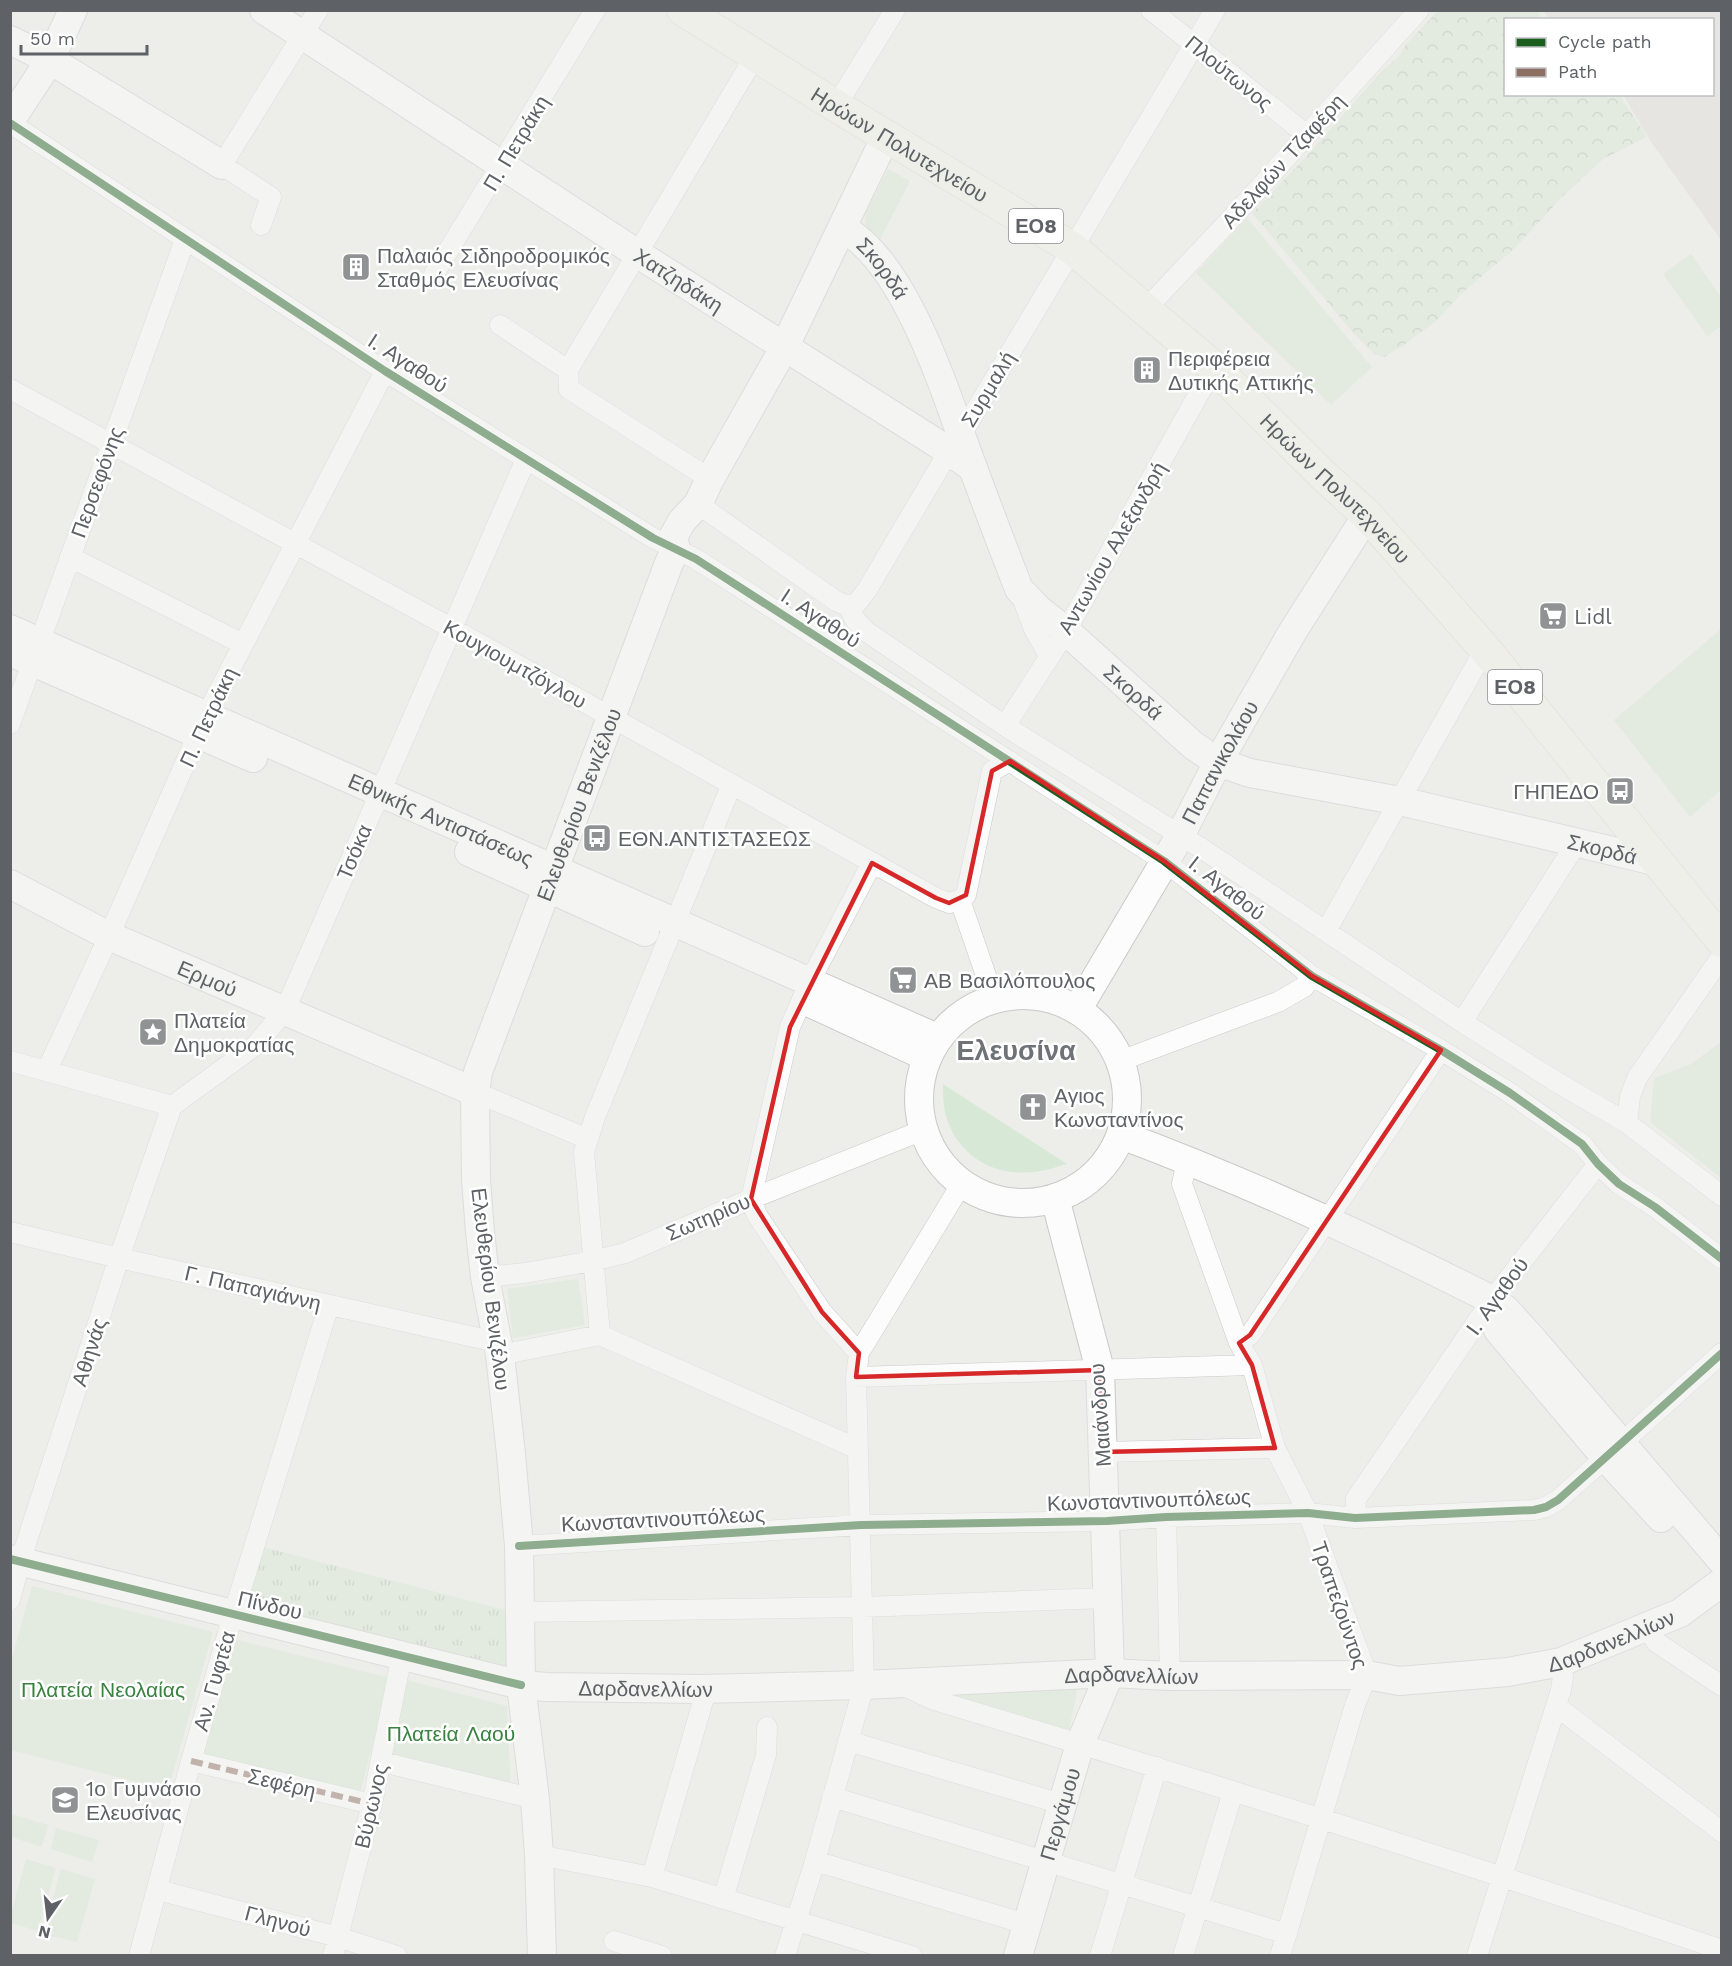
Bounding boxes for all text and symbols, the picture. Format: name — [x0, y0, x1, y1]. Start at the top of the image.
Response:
scale bar — [21, 18, 147, 56]
legend — [1504, 18, 1714, 96]
text: 50 m — [30, 28, 75, 49]
street label: Πλούτωνος — [1180, 30, 1278, 116]
text: Cycle path — [1558, 31, 1652, 52]
text: Path — [1558, 61, 1598, 82]
street label: Ηρώων Πολυτεχνείου — [807, 81, 993, 207]
street label: Αδελφών Τζαφέρη — [1216, 89, 1350, 233]
street label: Π. Πετράκη — [478, 91, 554, 195]
road number: ΕΟ8 — [1009, 209, 1063, 243]
street label: Σκορδά — [852, 232, 914, 303]
street label: Χατζηδάκη — [630, 242, 728, 317]
place label: Παλαιός Σιδηροδρομικός Σταθμός Ελευσίνας — [377, 243, 610, 292]
building icon: Παλαιός Σιδηροδρομικός Σταθμός Ελευσίνας — [340, 251, 372, 283]
street label: Ι. Αγαθού — [364, 328, 452, 398]
place label: Περιφέρεια Δυτικής Αττικής — [1168, 346, 1314, 395]
street label: Συρμαλή — [956, 347, 1020, 431]
building icon: Περιφέρεια Δυτικής Αττικής — [1131, 354, 1163, 386]
street label: Ηρώων Πολυτεχνείου — [1255, 408, 1416, 568]
street label: Περσεφόνης — [65, 423, 129, 541]
street label: Αντωνίου Αλεξανδρή — [1053, 457, 1171, 639]
street label: Ι. Αγαθού — [777, 583, 865, 653]
supermarket icon: Lidl — [1537, 600, 1569, 632]
place label: Lidl — [1574, 604, 1612, 629]
street label: Κουγιουμτζόγλου — [439, 614, 591, 714]
street label: Σκορδά — [1099, 659, 1168, 725]
street label: Π. Πετράκη — [174, 663, 242, 771]
road number: ΕΟ8 — [1488, 670, 1542, 704]
street label: Παπανικολάου — [1176, 696, 1263, 828]
street label: Ελευθερίου Βενιζέλου — [531, 704, 626, 904]
street label: Εθνικής Αντιστάσεως — [345, 767, 537, 871]
bus stop icon: ΓΗΠΕΔΟ — [1604, 775, 1636, 807]
place label: ΓΗΠΕΔΟ — [1513, 779, 1599, 804]
street label: Τσόκα — [331, 821, 377, 883]
bus stop icon: ΕΘΝ.ΑΝΤΙΣΤΑΣΕΩΣ — [581, 822, 613, 854]
place label: ΕΘΝ.ΑΝΤΙΣΤΑΣΕΩΣ — [618, 826, 811, 851]
street label: Σκορδά — [1565, 828, 1639, 869]
street label: Ι. Αγαθού — [1184, 851, 1270, 925]
street label: Ερμού — [174, 954, 241, 1002]
supermarket icon: ΑΒ Βασιλόπουλος — [887, 964, 919, 996]
place label: ΑΒ Βασιλόπουλος — [924, 968, 1095, 993]
place label: Πλατεία Δημοκρατίας — [174, 1008, 294, 1057]
place icon: Πλατεία Δημοκρατίας — [137, 1016, 169, 1048]
district label: Ελευσίνα — [956, 1035, 1076, 1067]
place label: Αγιος Κωνσταντίνος — [1054, 1083, 1184, 1132]
church icon: Αγιος Κωνσταντίνος — [1017, 1091, 1049, 1123]
street label: Ελευθερίου Βενιζέλου — [466, 1186, 516, 1392]
street label: Σωτηρίου — [662, 1188, 754, 1246]
street label: Ι. Αγαθού — [1461, 1252, 1533, 1340]
street label: Γ. Παπαγιάννη — [182, 1260, 324, 1316]
street label: Αθηνάς — [66, 1315, 112, 1389]
street label: Μαιάνδρου — [1084, 1362, 1116, 1468]
street label: Κωνσταντινουπόλεως — [1047, 1484, 1251, 1516]
street label: Κωνσταντινουπόλεως — [560, 1501, 766, 1537]
street label: Τραπεζούντος — [1307, 1538, 1373, 1672]
street label: Πίνδου — [235, 1585, 305, 1625]
street label: Δαρδανελλίων — [1546, 1604, 1678, 1677]
street label: Αν. Γυφτέα — [188, 1628, 240, 1734]
street label: Δαρδανελλίων — [1063, 1660, 1198, 1689]
street label: Δαρδανελλίων — [578, 1675, 713, 1702]
park label: Πλατεία Νεολαίας — [21, 1677, 185, 1702]
park label: Πλατεία Λαού — [387, 1721, 515, 1746]
street label: Βύρωνος — [349, 1761, 393, 1851]
street label: Σεφέρη — [246, 1763, 318, 1803]
street label: Περγάμου — [1034, 1765, 1085, 1863]
place label: 1ο Γυμνάσιο Ελευσίνας — [86, 1776, 201, 1825]
school or university icon: 1ο Γυμνάσιο Ελευσίνας — [49, 1784, 81, 1816]
north arrow — [18, 1888, 78, 1948]
street label: Γληνού — [242, 1900, 314, 1942]
text: N — [36, 1921, 53, 1943]

